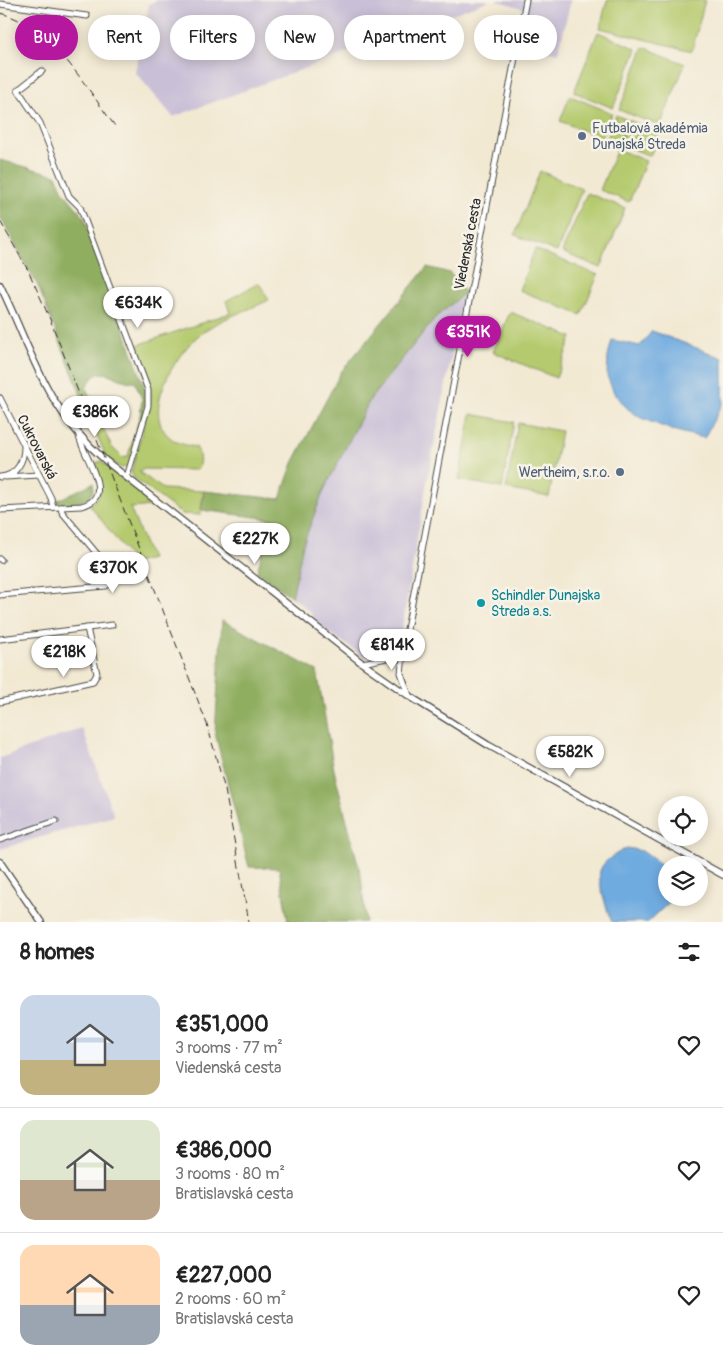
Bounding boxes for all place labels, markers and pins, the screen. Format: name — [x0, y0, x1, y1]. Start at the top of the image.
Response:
place label: Futbalová akadémia Dunajská Streda — [592, 120, 708, 153]
marker: Futbalová akadémia Dunajská Streda — [576, 130, 588, 142]
pin: €634K — [103, 286, 173, 329]
pin: €351K — [433, 316, 503, 358]
pin: €386K — [60, 396, 130, 438]
place label: Wertheim, s.r.o. — [519, 464, 610, 481]
marker: Wertheim, s.r.o. — [614, 466, 626, 478]
pin: €227K — [220, 522, 290, 565]
pin: €370K — [78, 552, 148, 594]
place label: Schindler Dunajska Streda a.s. — [491, 587, 600, 620]
marker: Schindler Dunajska Streda a.s. — [475, 597, 487, 609]
pin: €814K — [357, 628, 427, 671]
pin: €218K — [29, 636, 99, 678]
pin: €582K — [535, 736, 605, 778]

